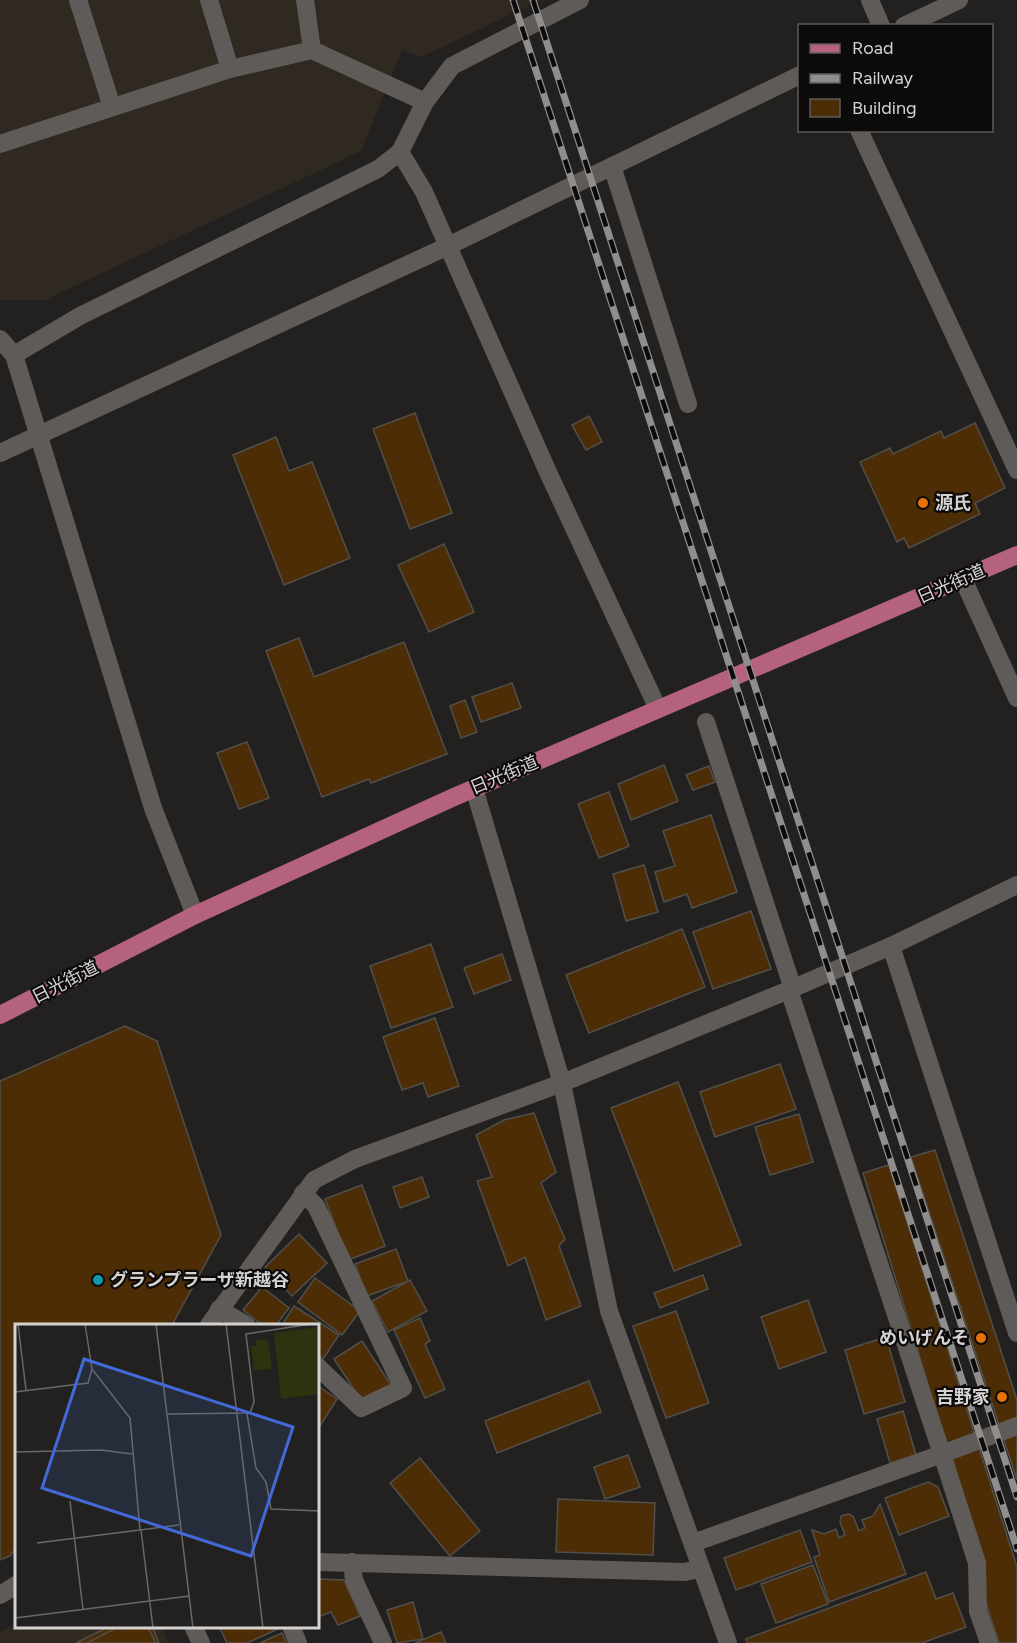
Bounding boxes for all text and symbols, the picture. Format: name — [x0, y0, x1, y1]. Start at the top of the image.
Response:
legend — [798, 24, 993, 132]
text: Road — [852, 37, 893, 59]
text: Railway — [852, 67, 914, 89]
text: Building — [852, 97, 917, 119]
place label: 源氏 — [935, 492, 971, 514]
marker: 源氏 — [916, 496, 930, 510]
street label: 日光街道 — [914, 559, 988, 609]
street label: 日光街道 — [467, 751, 541, 799]
street label: 日光街道 — [28, 956, 102, 1008]
place label: グランプラーザ新越谷 — [110, 1269, 289, 1291]
marker: グランプラーザ新越谷 — [91, 1273, 105, 1287]
inset map — [15, 1324, 320, 1628]
place label: めいげんそ — [879, 1327, 969, 1349]
marker: めいげんそ — [974, 1331, 988, 1345]
place label: 吉野家 — [936, 1386, 990, 1408]
marker: 吉野家 — [995, 1390, 1009, 1404]

